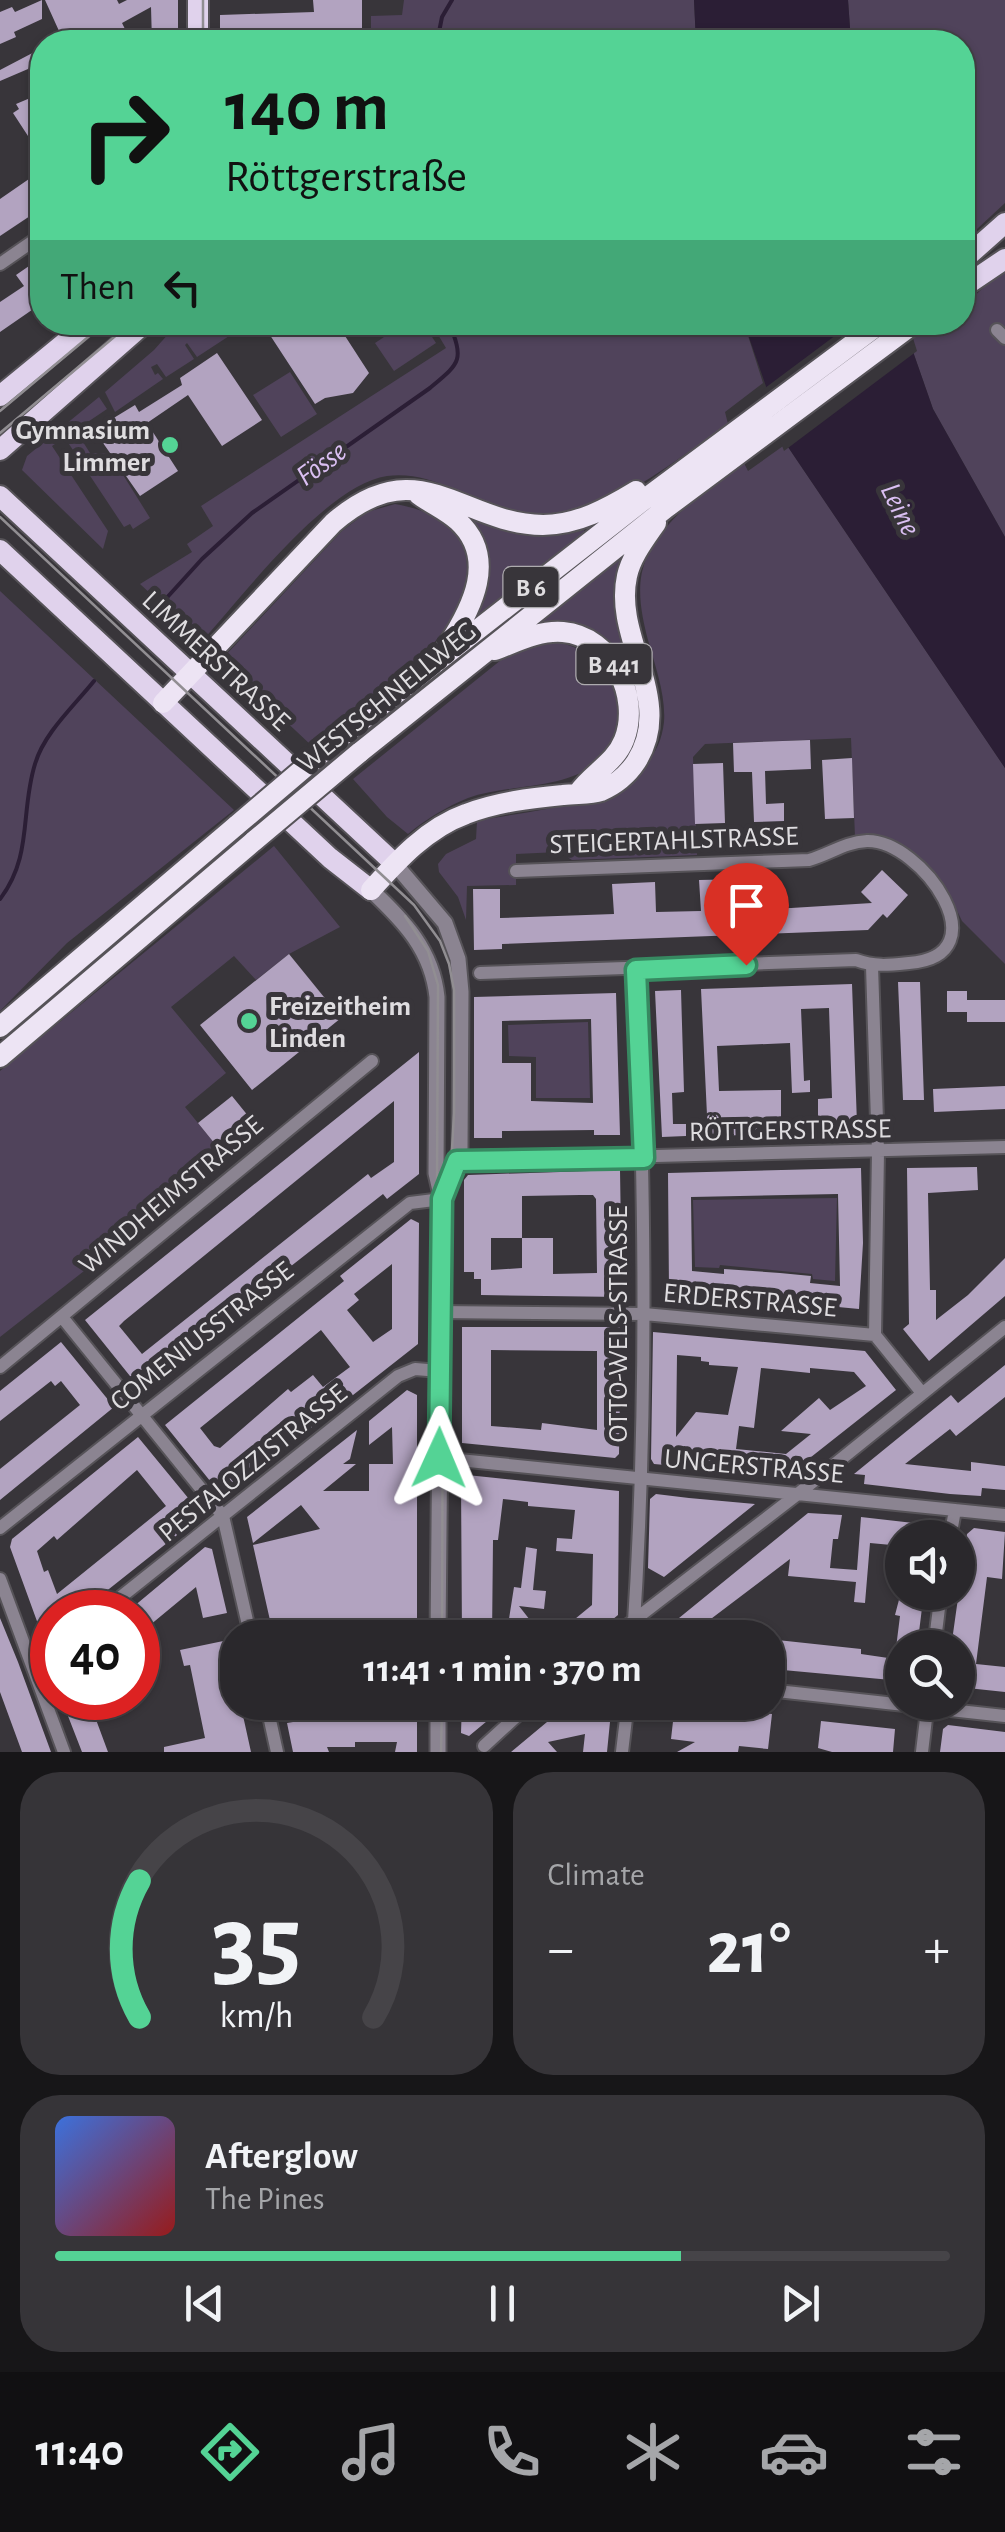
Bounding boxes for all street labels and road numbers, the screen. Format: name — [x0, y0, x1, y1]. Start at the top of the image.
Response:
road number: B 6 — [504, 567, 558, 607]
street label: LIMMERSTRASSE — [136, 586, 295, 737]
street label: WESTSCHNELLWEG — [293, 617, 482, 778]
road number: B 441 — [576, 644, 652, 684]
street label: STEIGERTAHLSTRASSE — [549, 823, 799, 859]
street label: WINDHEIMSTRASSE — [74, 1111, 268, 1280]
street label: RÖTTGERSTRASSE — [689, 1113, 891, 1147]
street label: OTTO-WELS-STRASSE — [605, 1205, 633, 1443]
street label: COMENIUSSTRASSE — [106, 1257, 299, 1416]
street label: ERDERSTRASSE — [662, 1279, 838, 1323]
street label: PESTALOZZISTRASSE — [154, 1379, 353, 1548]
street label: UNGERSTRASSE — [663, 1445, 845, 1489]

